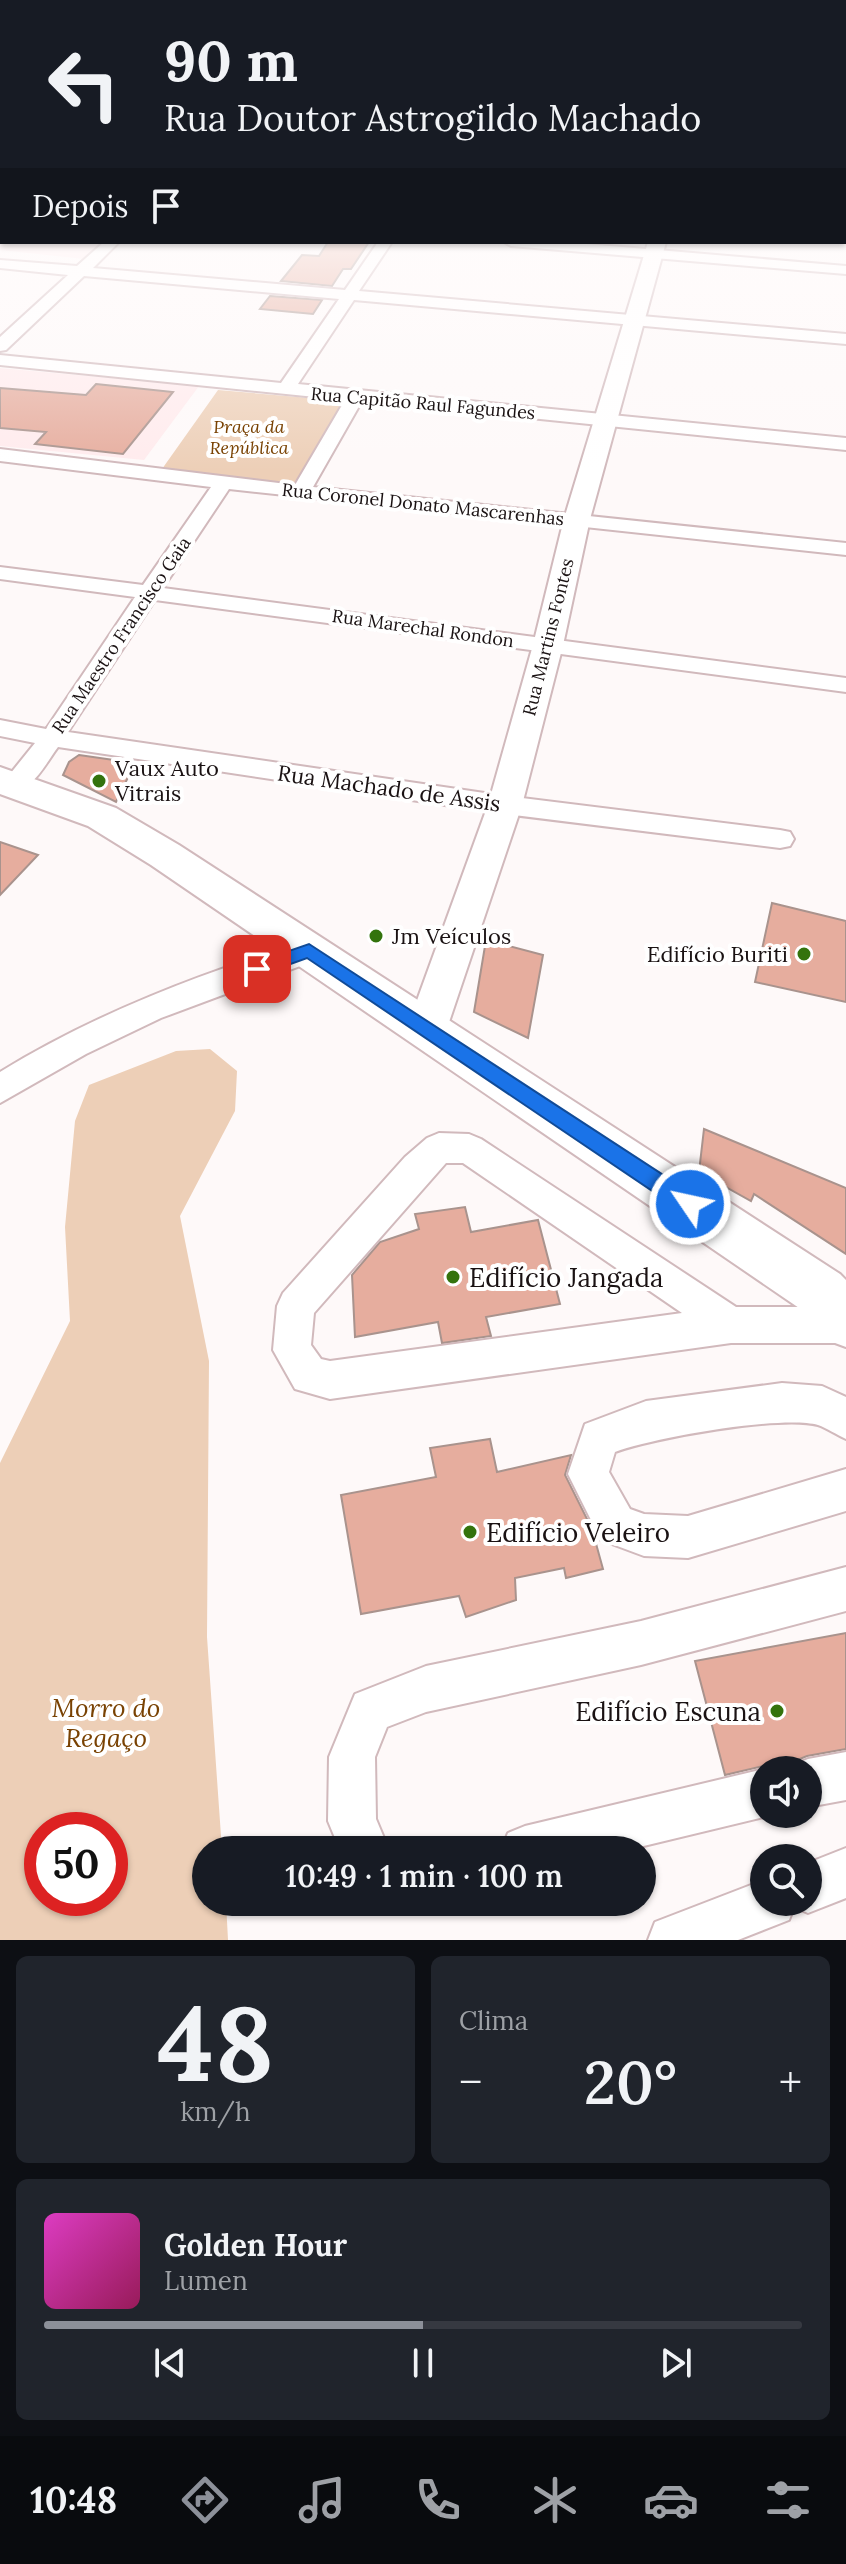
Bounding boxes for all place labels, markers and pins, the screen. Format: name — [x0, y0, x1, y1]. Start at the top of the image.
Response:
place label: Vaux Auto Vitrais — [114, 754, 219, 807]
marker: Vaux Auto Vitrais — [90, 772, 108, 790]
place label: Jm Veículos — [391, 922, 511, 950]
marker: Jm Veículos — [367, 927, 385, 945]
pin — [223, 935, 291, 1003]
place label: Edifício Buriti — [647, 940, 788, 968]
marker: Edifício Buriti — [795, 945, 813, 963]
place label: Edifício Jangada — [469, 1261, 663, 1294]
marker: Edifício Jangada — [444, 1268, 462, 1286]
place label: Edifício Veleiro — [486, 1516, 670, 1549]
marker: Edifício Veleiro — [461, 1523, 479, 1541]
place label: Edifício Escuna — [575, 1695, 761, 1728]
marker: Edifício Escuna — [768, 1702, 786, 1720]

